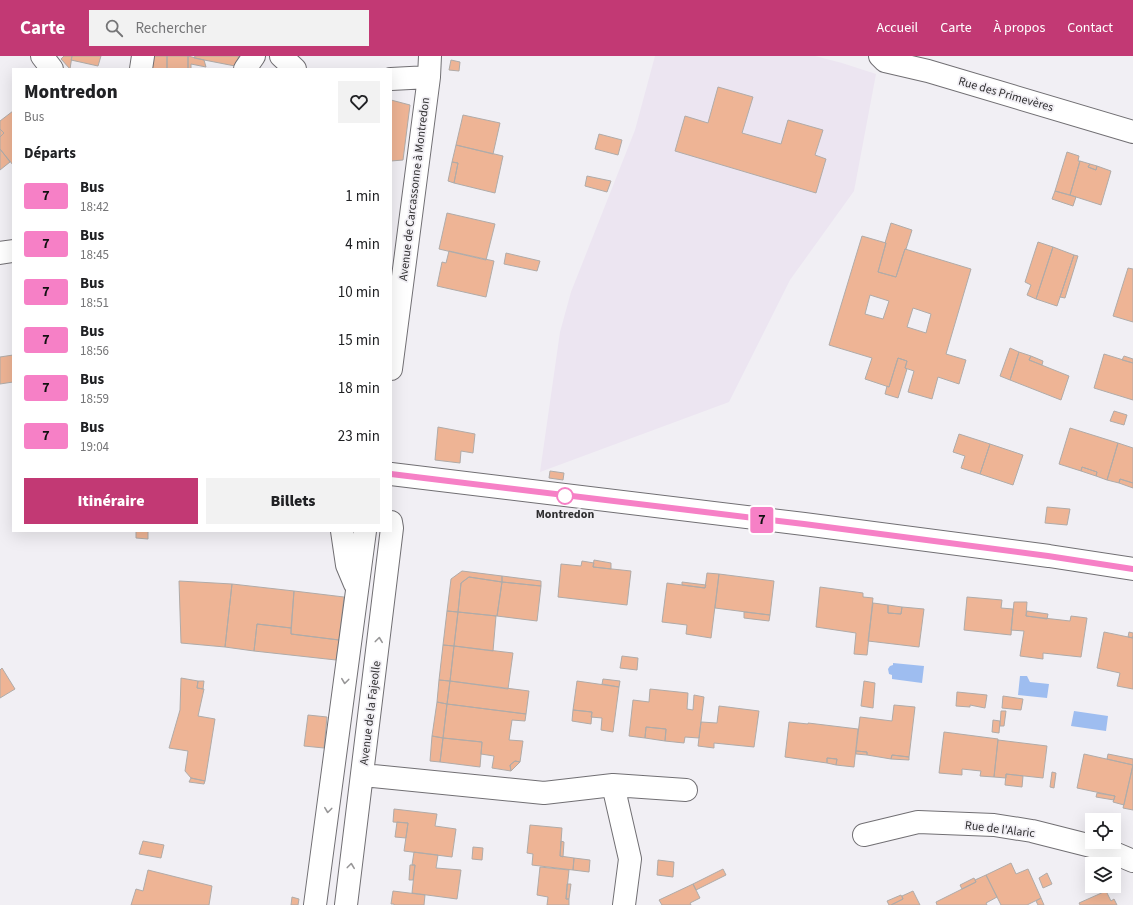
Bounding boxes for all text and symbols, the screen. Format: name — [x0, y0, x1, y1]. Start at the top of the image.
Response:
search box — [89, 10, 369, 46]
text: Carte — [20, 15, 65, 42]
icon: search — [103, 17, 125, 39]
text: Rechercher — [135, 18, 206, 39]
text: Accueil — [877, 18, 918, 38]
text: Carte — [940, 18, 972, 38]
text: À propos — [994, 18, 1045, 38]
text: Contact — [1067, 18, 1113, 38]
street label: Rue des Primevères — [956, 73, 1055, 116]
text: Montredon — [24, 79, 118, 106]
button: heart — [338, 81, 380, 123]
street label: Avenue de Carcassonne à Montredon — [395, 96, 434, 282]
text: Bus — [24, 108, 44, 126]
text: Départs — [24, 143, 76, 164]
text: Bus — [80, 177, 104, 198]
text: 7 — [42, 186, 50, 206]
text: 1 min — [345, 186, 380, 207]
text: 18:42 — [80, 198, 109, 216]
text: Bus — [80, 225, 104, 246]
text: 7 — [42, 234, 50, 254]
text: 4 min — [345, 234, 380, 255]
text: 18:45 — [80, 246, 109, 264]
text: Bus — [80, 273, 104, 294]
text: 7 — [42, 282, 50, 302]
text: 10 min — [338, 282, 380, 303]
text: 18:51 — [80, 294, 109, 312]
text: Bus — [80, 321, 104, 342]
text: 7 — [42, 330, 50, 350]
text: 15 min — [338, 330, 380, 351]
text: 18:56 — [80, 342, 109, 360]
text: Bus — [80, 369, 104, 390]
text: 7 — [42, 378, 50, 398]
text: 18 min — [338, 378, 380, 399]
text: 18:59 — [80, 390, 109, 408]
text: Bus — [80, 417, 104, 438]
text: 7 — [42, 426, 50, 446]
text: 23 min — [338, 426, 380, 447]
text: 19:04 — [80, 438, 109, 456]
button: Itinéraire — [24, 478, 198, 524]
button: Billets — [206, 478, 380, 524]
marker: Montredon — [556, 487, 574, 505]
place label: Montredon — [536, 506, 594, 523]
line badge: 7 — [749, 507, 775, 533]
text: 7 — [758, 510, 766, 530]
one-way arrow — [374, 637, 383, 643]
street label: Avenue de la Fajeolle — [356, 660, 385, 766]
one-way arrow — [341, 678, 350, 684]
one-way arrow — [324, 806, 333, 813]
map controls — [1085, 813, 1121, 893]
button: locate — [1085, 813, 1121, 849]
street label: Rue de l'Alaric — [964, 817, 1036, 842]
button: layers — [1085, 857, 1121, 893]
one-way arrow — [346, 863, 355, 869]

